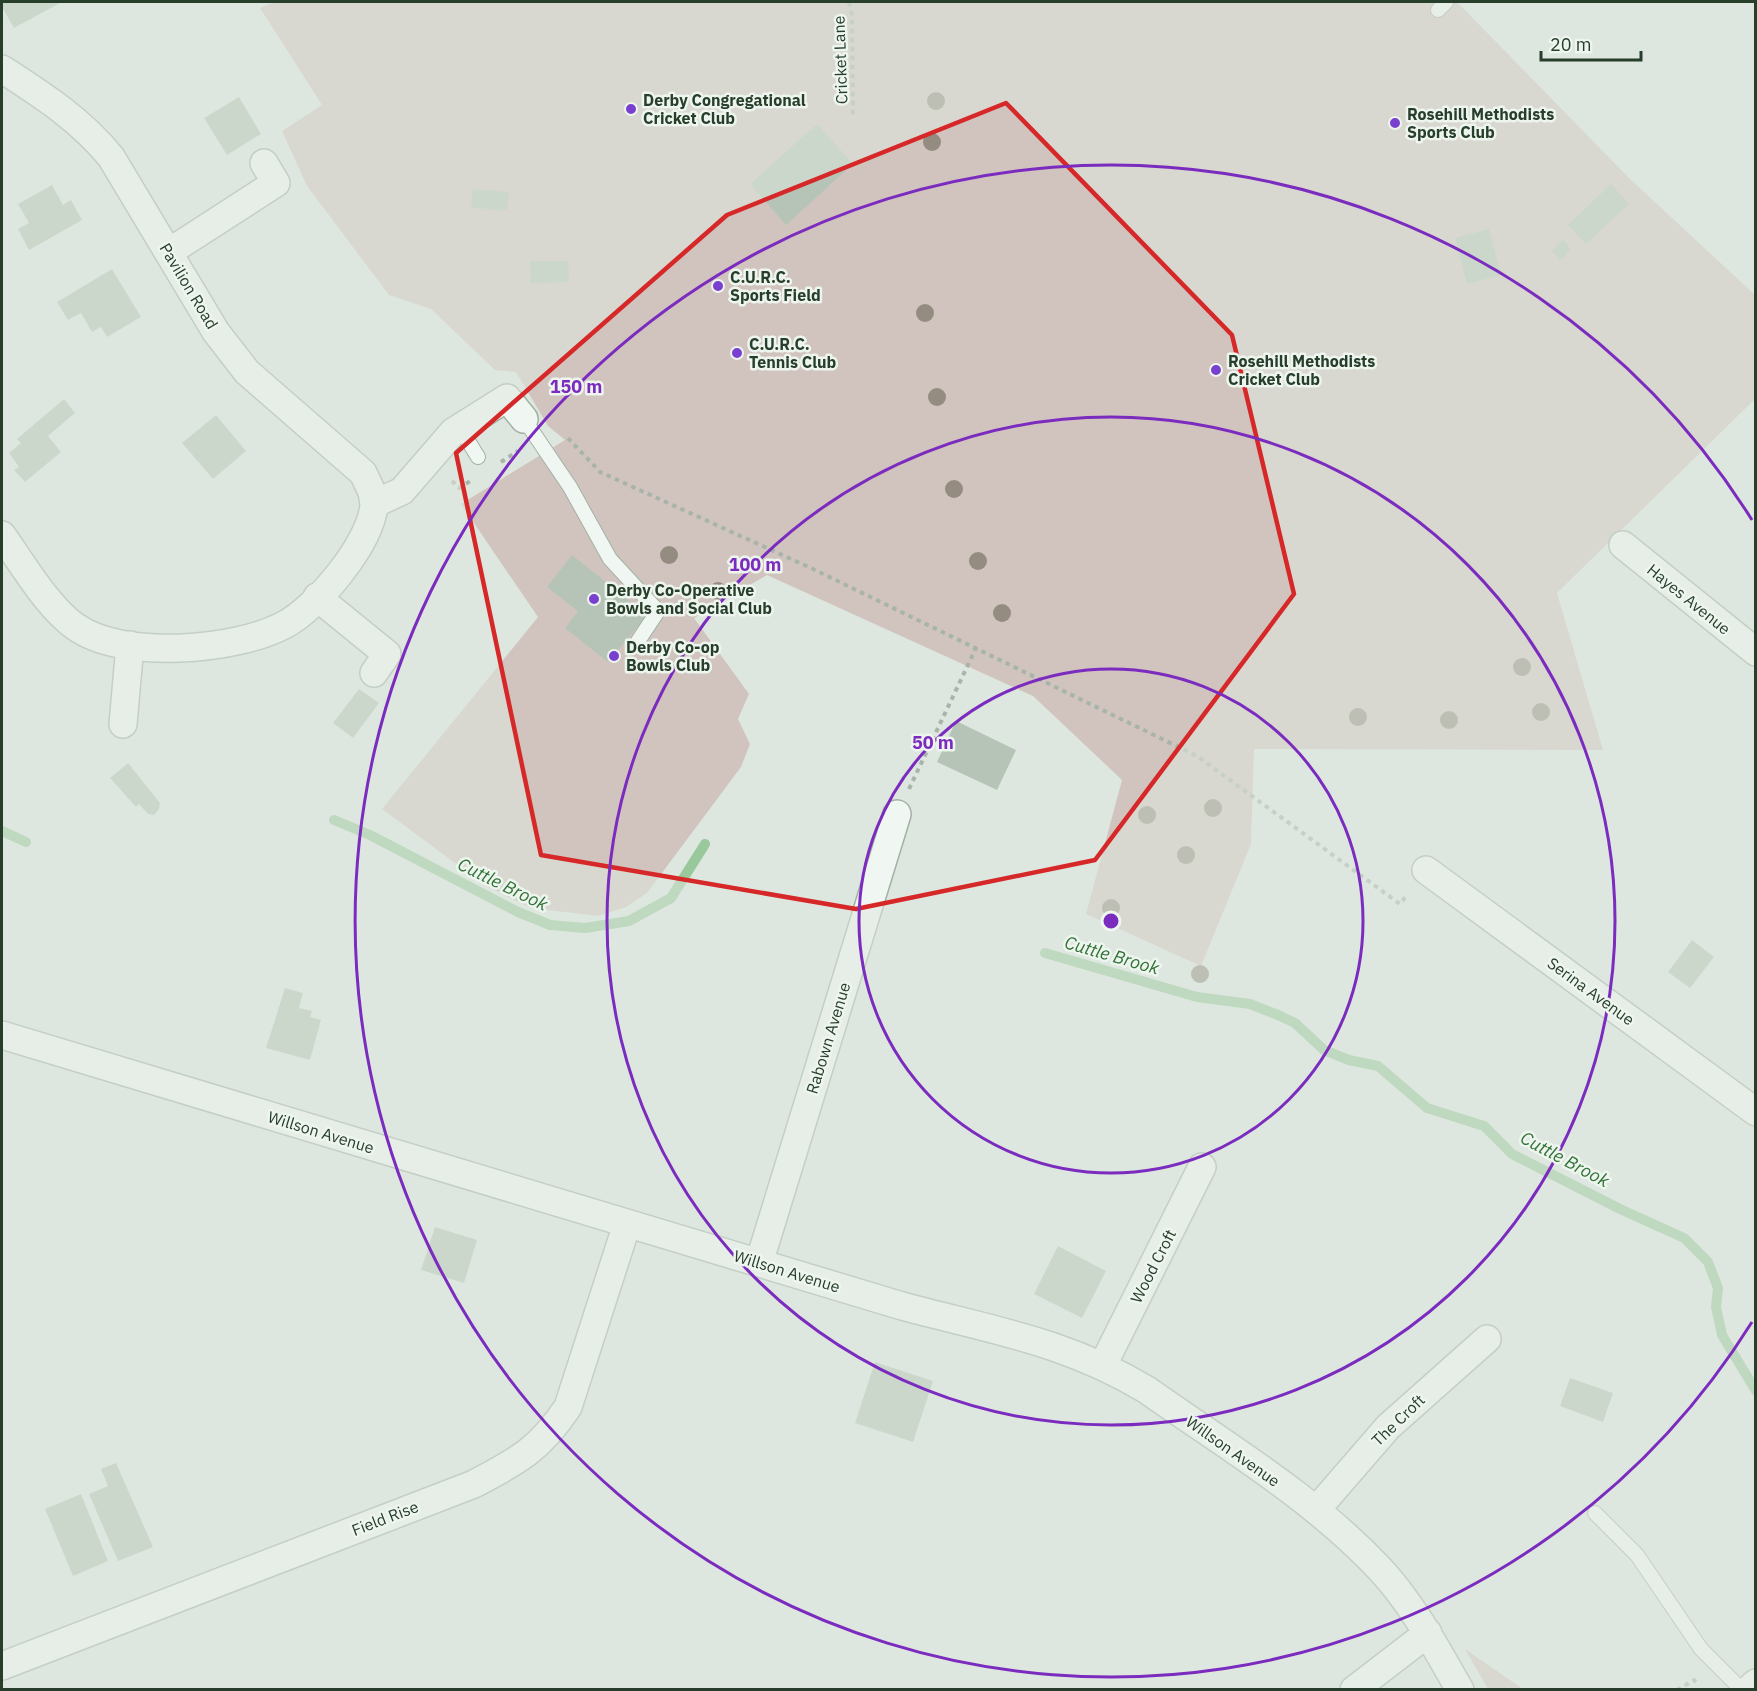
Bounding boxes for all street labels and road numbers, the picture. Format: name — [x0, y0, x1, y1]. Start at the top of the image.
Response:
street label: Cricket Lane — [828, 15, 852, 105]
street label: Pavilion Road — [156, 239, 222, 333]
street label: Hayes Avenue — [1643, 559, 1735, 639]
street label: Serina Avenue — [1544, 953, 1639, 1029]
street label: Rabown Avenue — [802, 980, 854, 1096]
street label: Willson Avenue — [266, 1106, 377, 1158]
street label: Wood Croft — [1126, 1226, 1180, 1306]
street label: Willson Avenue — [732, 1245, 843, 1297]
street label: The Croft — [1367, 1390, 1429, 1450]
street label: Willson Avenue — [1182, 1411, 1284, 1491]
street label: Field Rise — [349, 1496, 421, 1540]

